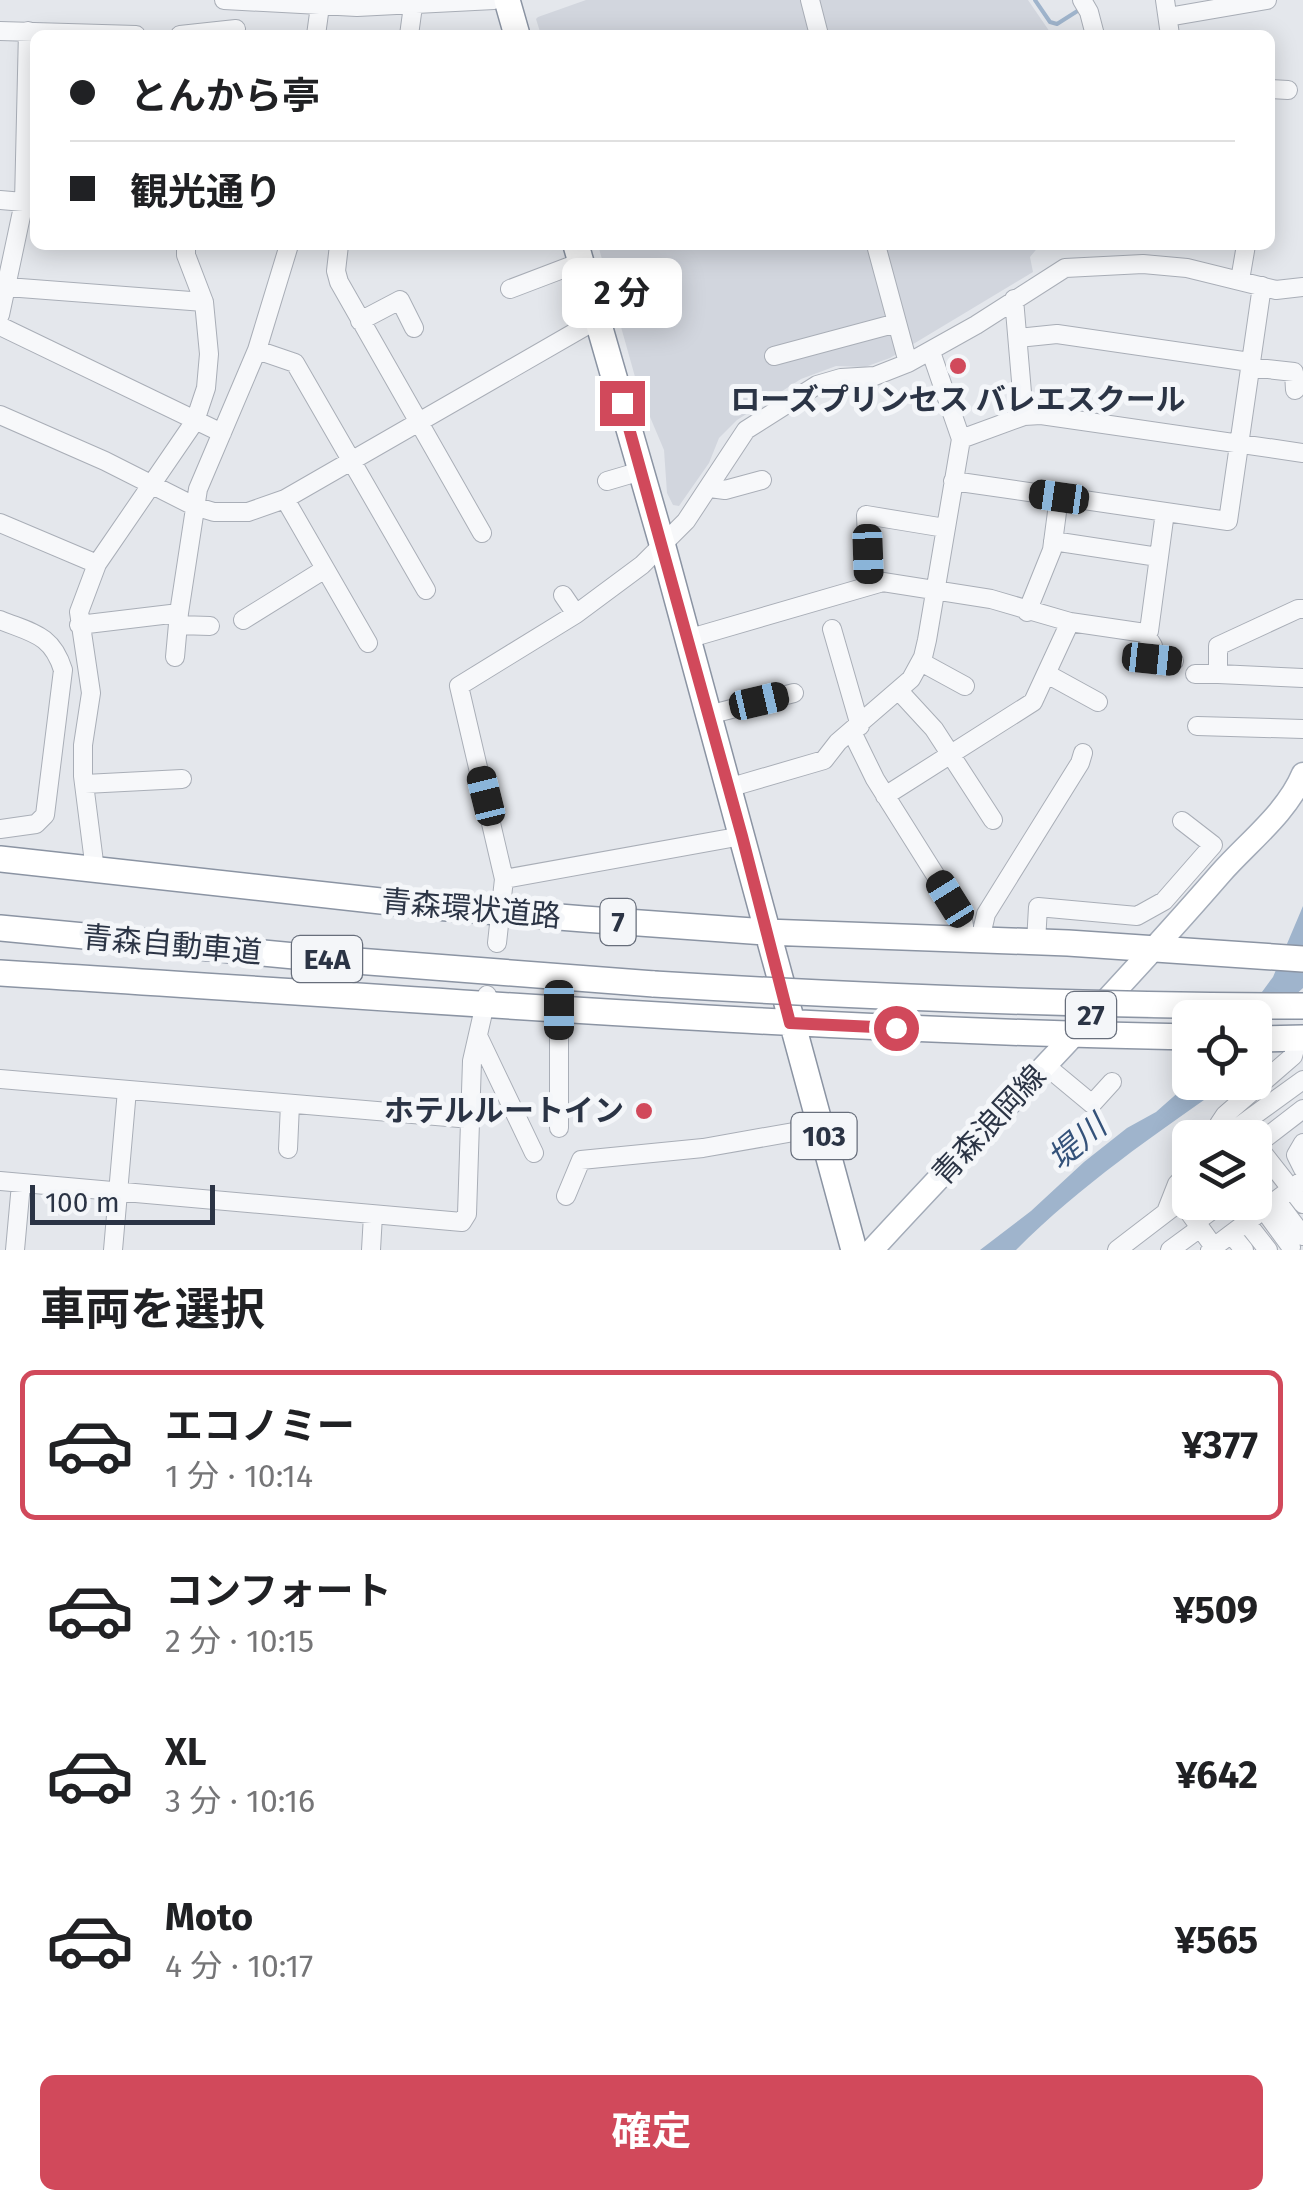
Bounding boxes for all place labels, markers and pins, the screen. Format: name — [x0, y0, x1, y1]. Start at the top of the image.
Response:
marker: ローズプリンセス バレエスクール — [947, 355, 969, 377]
place label: ローズプリンセス バレエスクール — [730, 382, 1186, 418]
place label: ホテルルートイン — [384, 1093, 624, 1129]
marker: ホテルルートイン — [633, 1100, 655, 1122]

